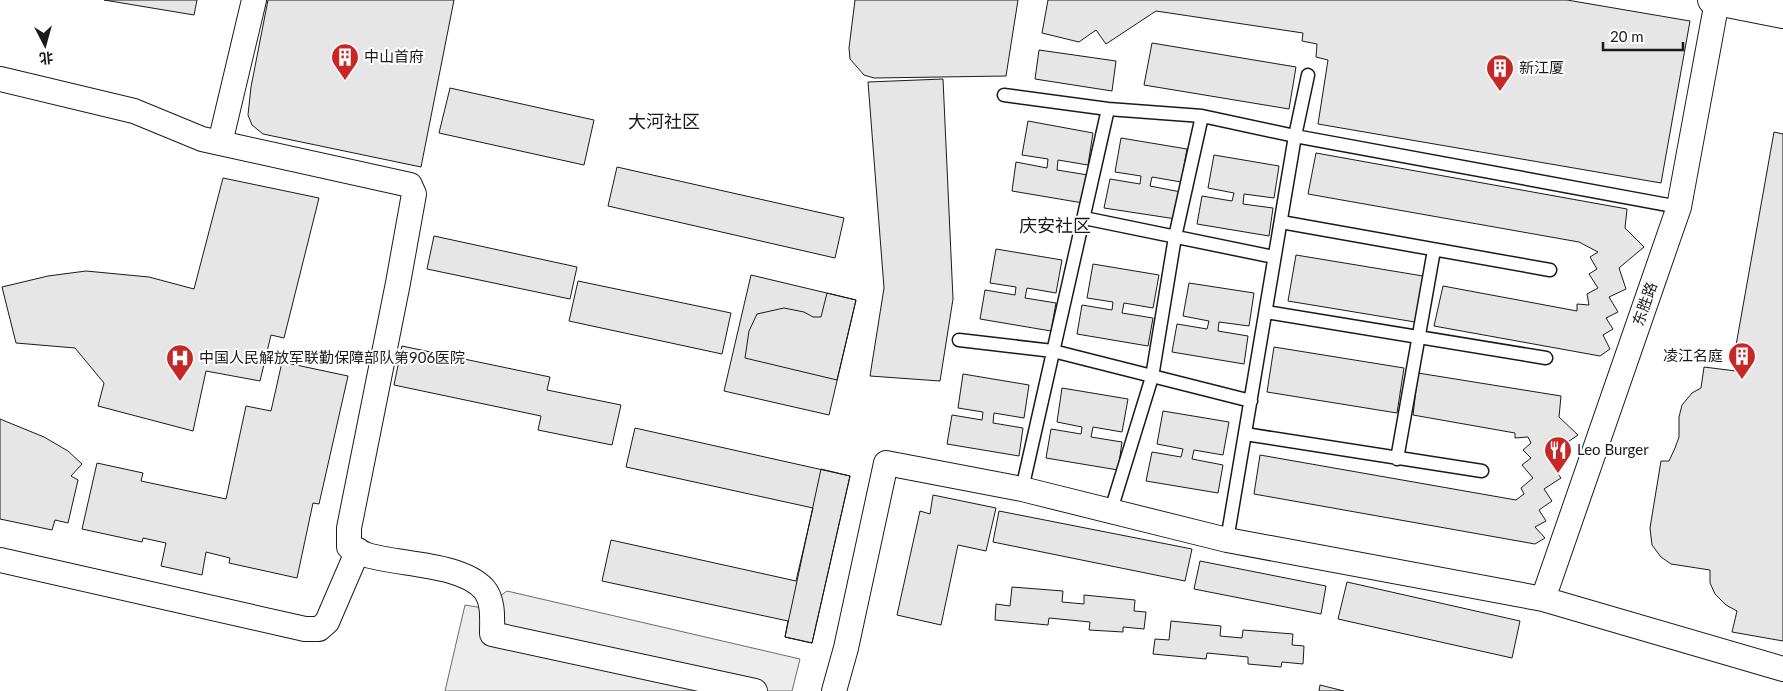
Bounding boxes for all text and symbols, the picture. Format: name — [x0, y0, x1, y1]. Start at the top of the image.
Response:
north arrow — [20, 20, 70, 70]
scale bar — [1603, 20, 1683, 52]
text: 20 m — [1610, 27, 1644, 45]
building icon: 中山首府 — [330, 42, 360, 81]
place label: 中山首府 — [364, 47, 424, 65]
text: 北 — [39, 49, 54, 68]
building icon: 新江厦 — [1485, 53, 1515, 92]
place label: 新江厦 — [1519, 58, 1564, 76]
district label: 大河社区 — [628, 110, 700, 132]
district label: 庆安社区 — [1019, 214, 1091, 236]
street label: 东胜路 — [1628, 279, 1660, 328]
building icon: 凌江名庭 — [1727, 341, 1757, 380]
hospital icon: 中国人民解放军联勤保障部队第906医院 — [165, 343, 195, 382]
place label: 凌江名庭 — [1663, 346, 1723, 364]
place label: 中国人民解放军联勤保障部队第906医院 — [199, 348, 465, 366]
restaurant icon: Leo Burger — [1543, 435, 1573, 474]
place label: Leo Burger — [1577, 440, 1649, 458]

